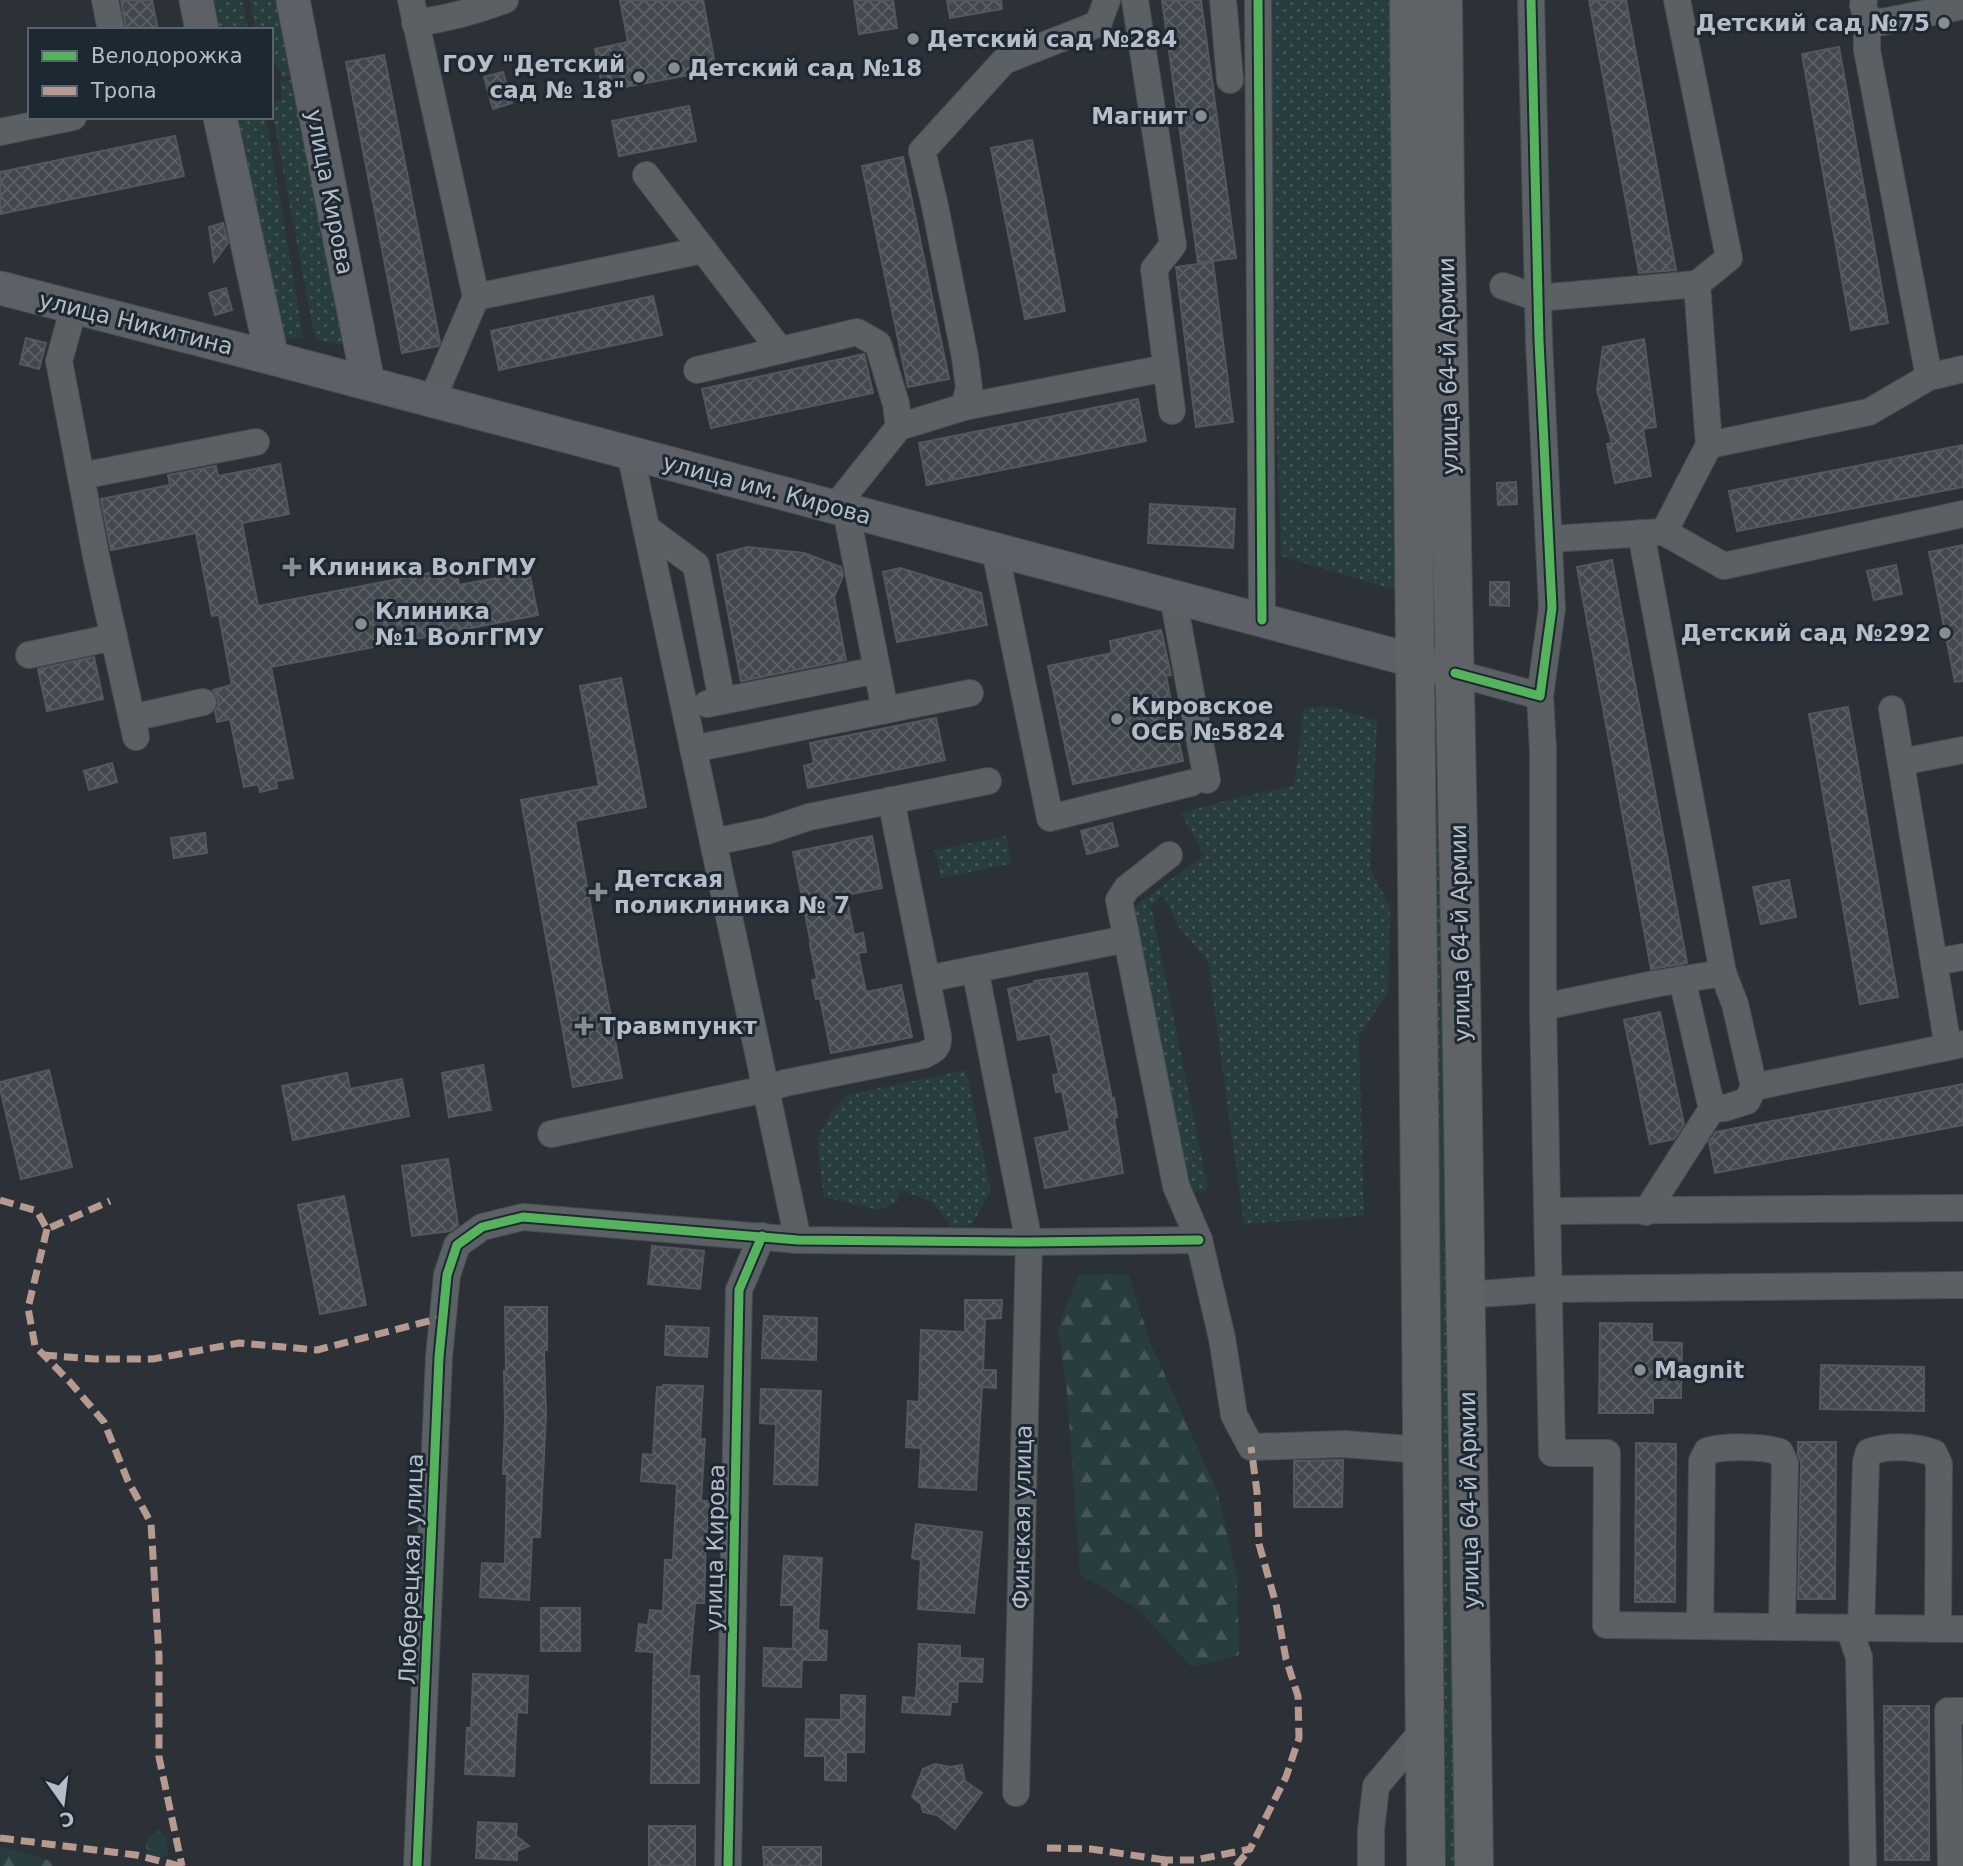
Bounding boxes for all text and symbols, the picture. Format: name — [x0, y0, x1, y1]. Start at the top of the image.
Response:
place label: Детский сад №75 — [1696, 10, 1930, 36]
marker: Детский сад №75 — [1936, 15, 1952, 31]
place label: Детский сад №284 — [927, 26, 1177, 52]
legend — [28, 28, 273, 119]
marker: Детский сад №284 — [905, 31, 921, 47]
text: Велодорожка — [91, 44, 243, 68]
place label: ГОУ "Детский сад № 18" — [442, 51, 625, 103]
place label: Детский сад №18 — [688, 55, 922, 81]
marker: Детский сад №18 — [666, 60, 682, 76]
marker: ГОУ "Детский сад № 18" — [631, 69, 647, 85]
text: Тропа — [90, 79, 157, 103]
place label: Магнит — [1091, 103, 1188, 129]
street label: улица Кирова — [301, 107, 359, 277]
marker: Магнит — [1193, 108, 1209, 124]
street label: улица 64-й Армии — [1433, 257, 1463, 475]
street label: улица Никитина — [36, 286, 236, 360]
street label: улица им. Кирова — [660, 449, 874, 529]
place label: Клиника ВолГМУ — [308, 554, 537, 580]
marker: Клиника ВолГМУ — [282, 557, 302, 577]
place label: Клиника №1 ВолгГМУ — [375, 598, 544, 650]
marker: Клиника №1 ВолгГМУ — [353, 616, 369, 632]
place label: Детский сад №292 — [1681, 620, 1931, 646]
marker: Детский сад №292 — [1937, 625, 1953, 641]
place label: Кировское ОСБ №5824 — [1131, 693, 1285, 745]
marker: Кировское ОСБ №5824 — [1109, 711, 1125, 727]
street label: улица 64-й Армии — [1445, 824, 1475, 1042]
place label: Детская поликлиника № 7 — [614, 866, 850, 918]
marker: Детская поликлиника № 7 — [588, 882, 608, 902]
place label: Травмпункт — [600, 1013, 757, 1039]
marker: Травмпункт — [574, 1016, 594, 1036]
place label: Magnit — [1654, 1357, 1744, 1383]
marker: Magnit — [1632, 1362, 1648, 1378]
street label: улица 64-й Армии — [1454, 1391, 1484, 1609]
street label: Финская улица — [1007, 1424, 1037, 1610]
street label: Люберецкая улица — [394, 1453, 428, 1685]
street label: улица Кирова — [701, 1464, 729, 1632]
north arrow — [28, 1768, 98, 1838]
text: С — [58, 1807, 77, 1832]

